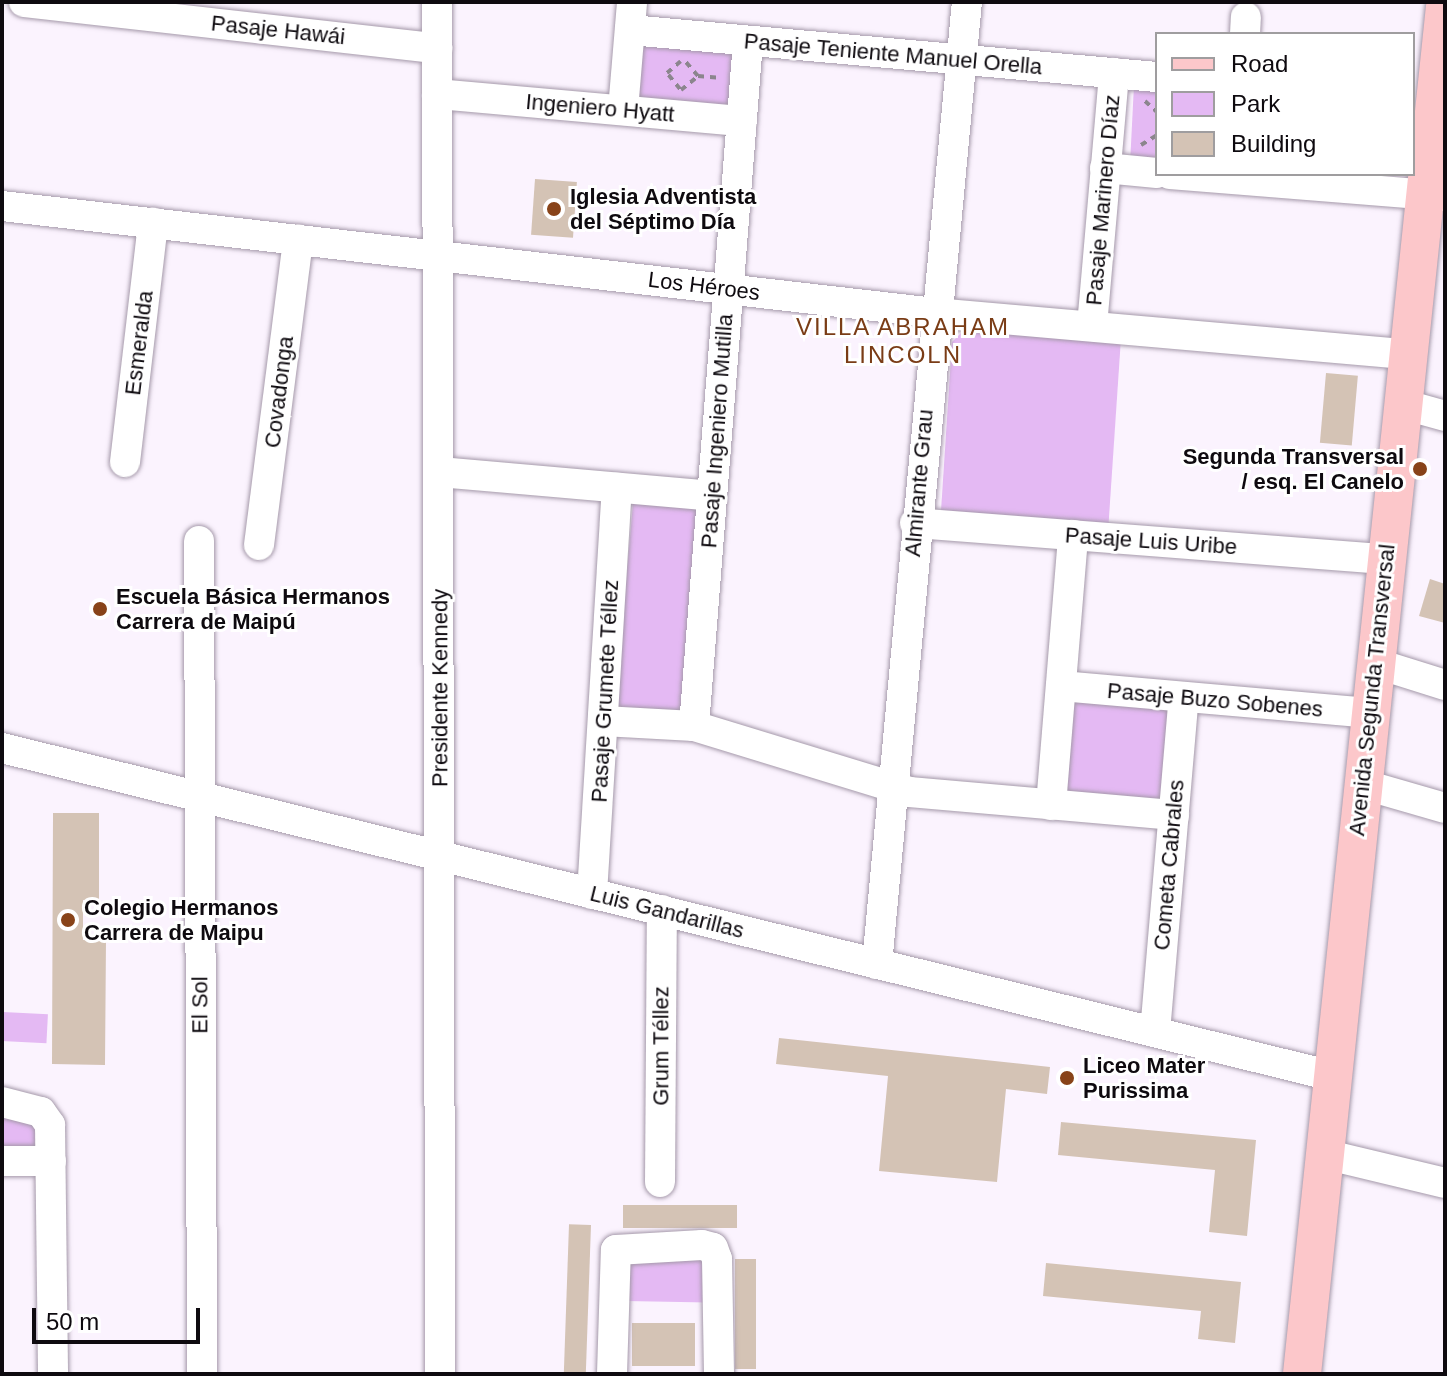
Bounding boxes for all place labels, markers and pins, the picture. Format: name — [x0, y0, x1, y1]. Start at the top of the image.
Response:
place label: Iglesia Adventista del Séptimo Día — [570, 183, 757, 234]
marker: Iglesia Adventista del Séptimo Día — [545, 200, 563, 218]
place label: Segunda Transversal / esq. El Canelo — [1183, 443, 1404, 494]
marker: Segunda Transversal / esq. El Canelo — [1411, 460, 1429, 478]
place label: Escuela Básica Hermanos Carrera de Maipú — [116, 583, 390, 634]
marker: Escuela Básica Hermanos Carrera de Maipú — [91, 600, 109, 618]
place label: Colegio Hermanos Carrera de Maipu — [84, 894, 278, 946]
marker: Colegio Hermanos Carrera de Maipu — [59, 911, 77, 929]
place label: Liceo Mater Purissima — [1083, 1052, 1205, 1104]
marker: Liceo Mater Purissima — [1058, 1069, 1076, 1087]

